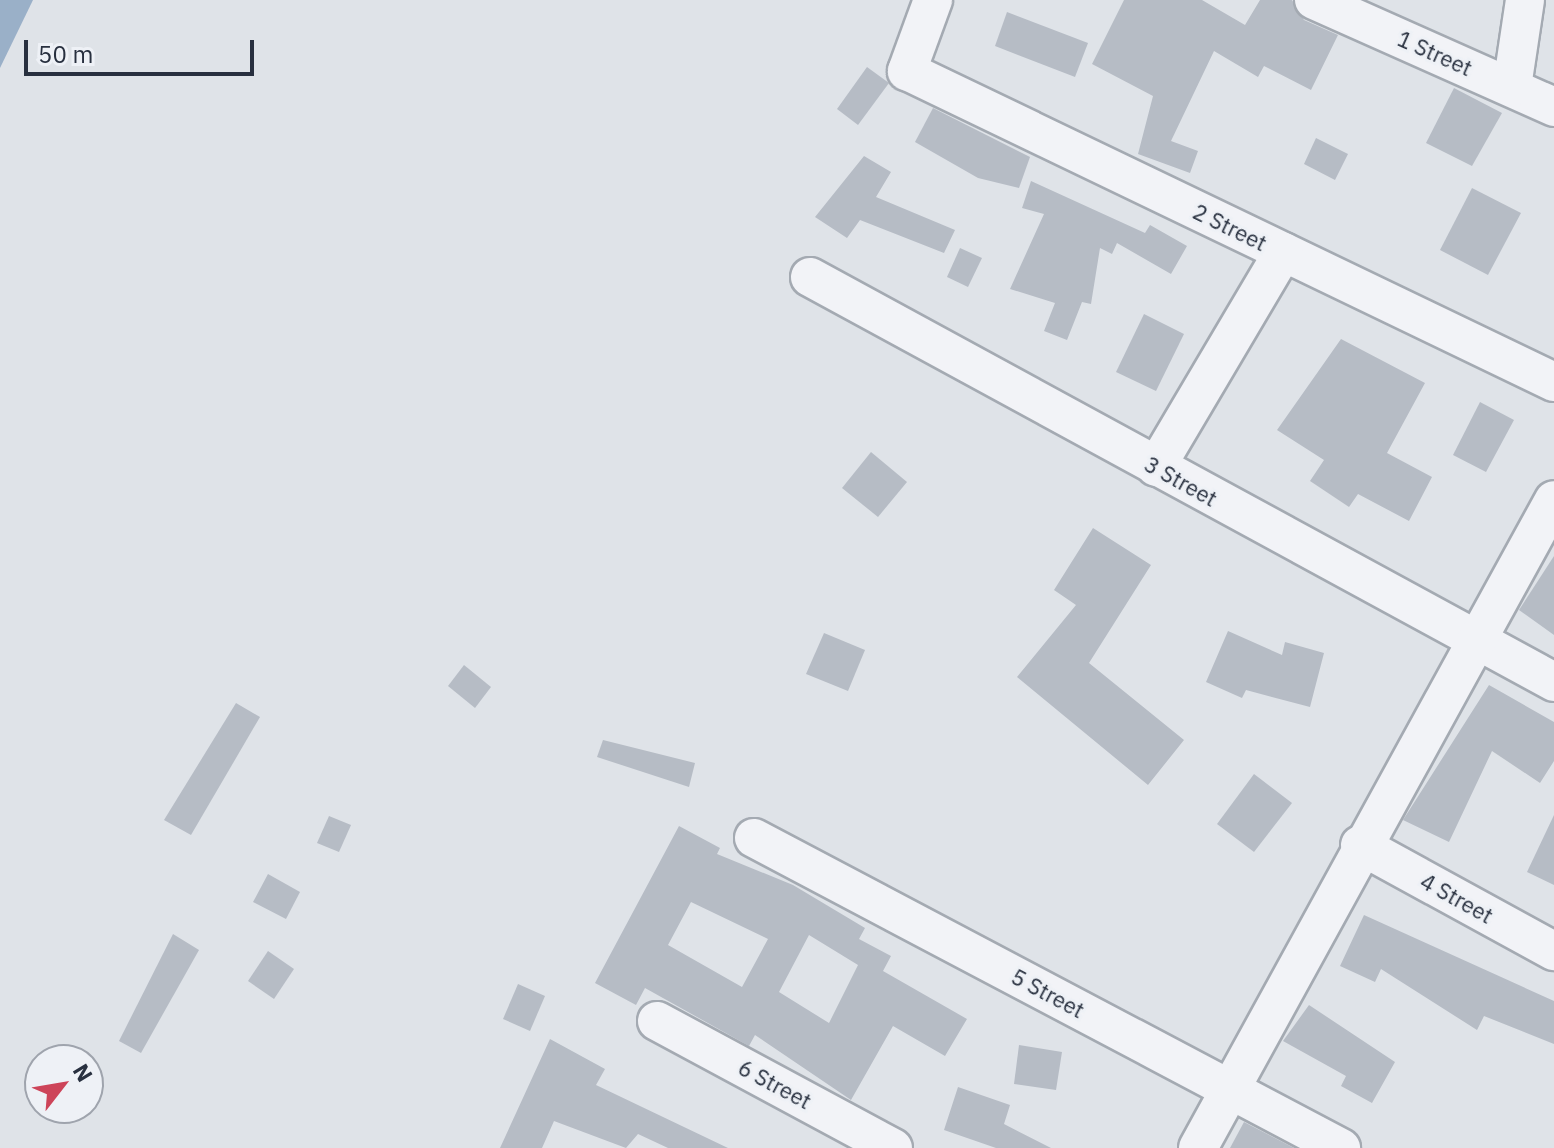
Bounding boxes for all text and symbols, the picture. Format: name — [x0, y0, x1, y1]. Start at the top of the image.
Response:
scale bar — [28, 24, 258, 74]
street label: 1 Street — [1394, 25, 1476, 81]
text: 50 m — [38, 38, 93, 70]
street label: 2 Street — [1189, 198, 1271, 256]
street label: 3 Street — [1140, 450, 1222, 512]
street label: 4 Street — [1416, 867, 1498, 929]
street label: 5 Street — [1007, 963, 1089, 1023]
north arrow — [24, 1044, 104, 1124]
street label: 6 Street — [734, 1054, 816, 1114]
text: N — [67, 1058, 100, 1087]

